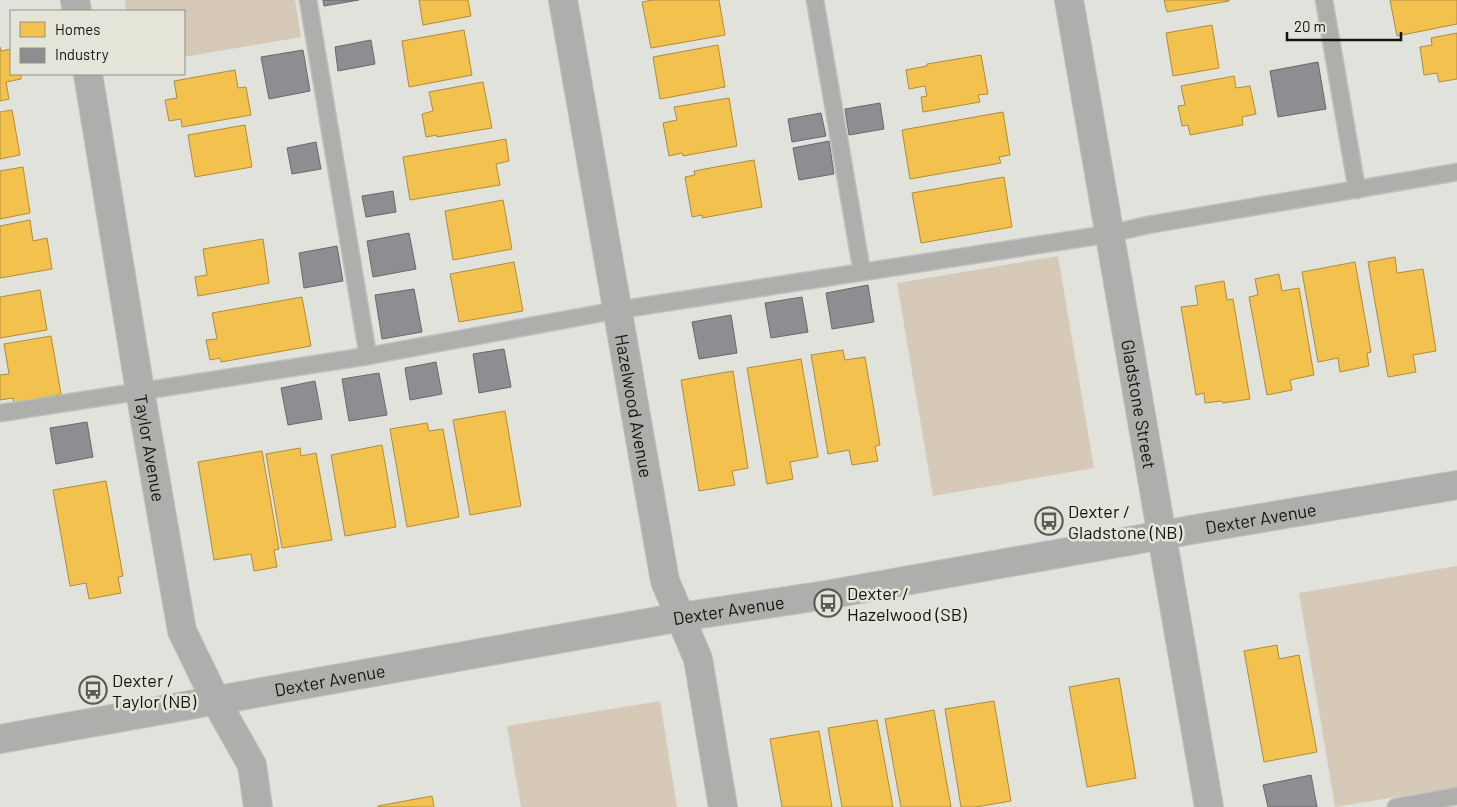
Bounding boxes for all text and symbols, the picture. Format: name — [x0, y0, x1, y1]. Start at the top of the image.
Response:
legend — [10, 10, 185, 75]
scale bar — [1287, 10, 1401, 42]
text: 20 m — [1294, 17, 1326, 35]
text: Homes — [55, 20, 100, 38]
text: Industry — [55, 45, 109, 63]
street label: Hazelwood Avenue — [611, 332, 658, 479]
street label: Gladstone Street — [1117, 338, 1161, 470]
street label: Taylor Avenue — [130, 392, 170, 503]
street label: Dexter Avenue — [1203, 498, 1318, 538]
place label: Dexter / Gladstone (NB) — [1068, 500, 1183, 543]
bus stop icon: Dexter / Gladstone (NB) — [1034, 506, 1064, 536]
place label: Dexter / Hazelwood (SB) — [847, 582, 967, 625]
bus stop icon: Dexter / Hazelwood (SB) — [813, 588, 843, 618]
street label: Dexter Avenue — [671, 590, 786, 629]
street label: Dexter Avenue — [272, 659, 387, 701]
place label: Dexter / Taylor (NB) — [112, 669, 196, 712]
bus stop icon: Dexter / Taylor (NB) — [78, 675, 108, 705]

